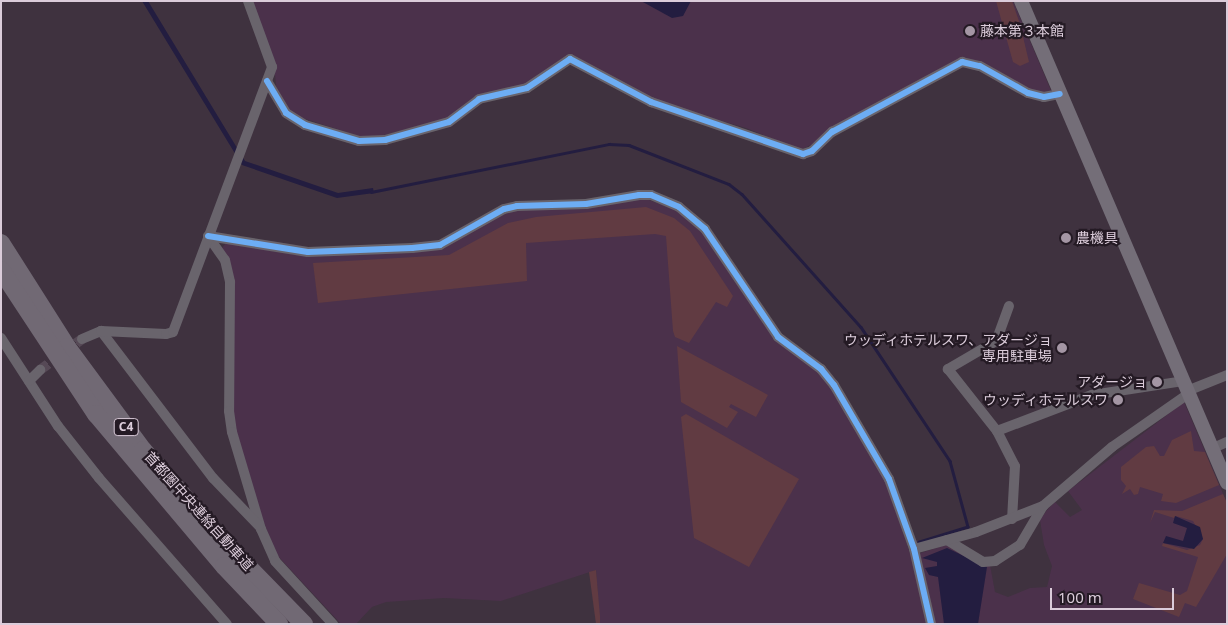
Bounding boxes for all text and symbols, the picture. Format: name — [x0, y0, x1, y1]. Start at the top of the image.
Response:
place label: 藤本第３本館 — [980, 23, 1064, 39]
marker: 藤本第３本館 — [964, 25, 976, 37]
place label: 農機具 — [1076, 230, 1118, 246]
marker: 農機具 — [1060, 232, 1072, 244]
place label: ウッディホテルスワ、アダージョ 専用駐車場 — [843, 332, 1052, 364]
marker: ウッディホテルスワ、アダージョ 専用駐車場 — [1056, 342, 1068, 354]
place label: アダージョ — [1077, 374, 1147, 390]
marker: アダージョ — [1151, 376, 1163, 388]
place label: ウッディホテルスワ — [982, 392, 1108, 408]
marker: ウッディホテルスワ — [1112, 394, 1124, 406]
road number: C4 — [114, 418, 138, 437]
street label: 首都圏中央連絡自動車道 — [141, 448, 257, 574]
scale bar — [1053, 578, 1177, 610]
text: 100 m — [1058, 587, 1102, 607]

